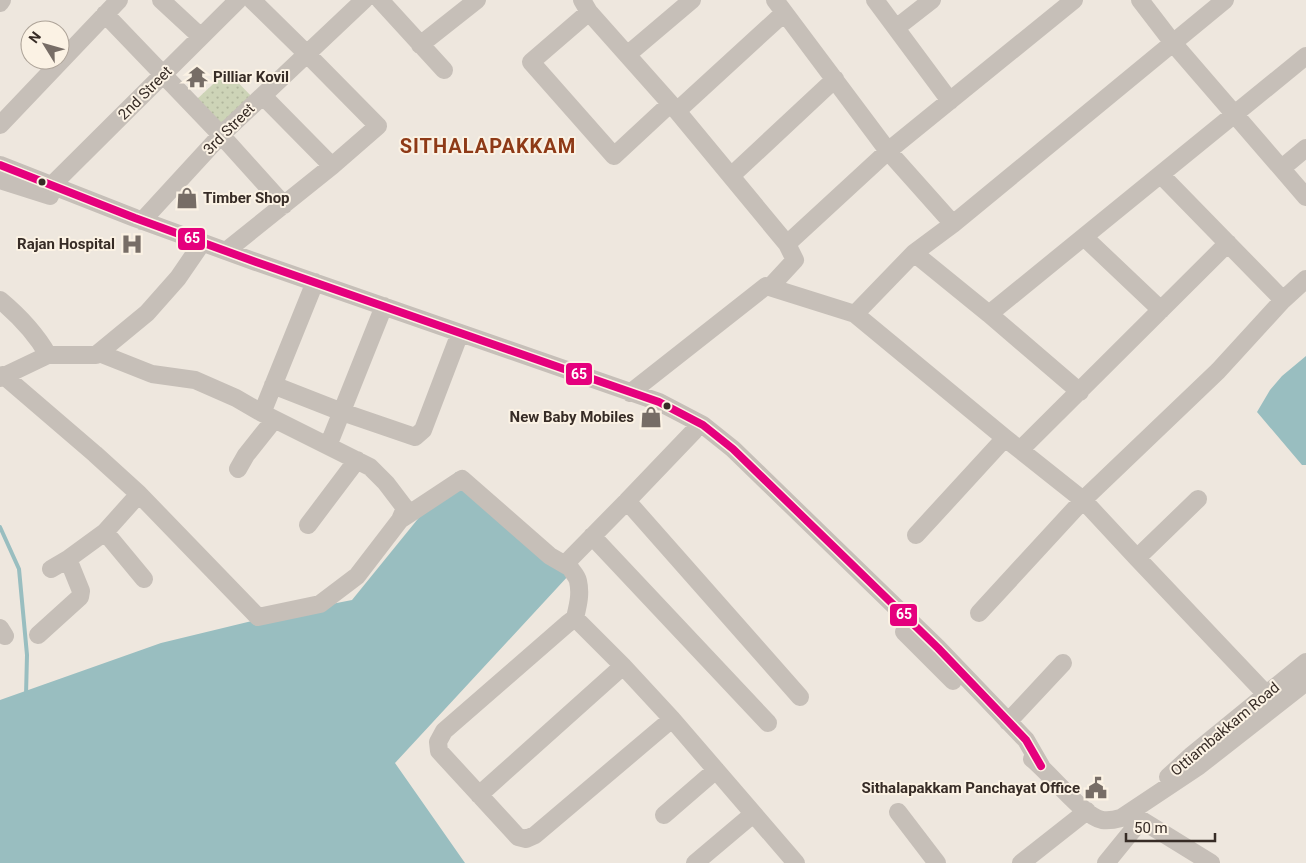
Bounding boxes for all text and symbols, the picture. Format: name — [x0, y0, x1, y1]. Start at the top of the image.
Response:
north arrow — [20, 20, 70, 70]
text: N — [25, 28, 44, 46]
street label: 2nd Street — [114, 62, 176, 124]
temple icon: Pilliar Kovil — [184, 64, 210, 90]
place label: Pilliar Kovil — [213, 68, 289, 86]
street label: 3rd Street — [200, 100, 258, 158]
district label: SITHALAPAKKAM — [400, 134, 576, 158]
unlabelled marker — [37, 177, 47, 187]
shop icon: Timber Shop — [174, 185, 200, 211]
place label: Timber Shop — [203, 189, 290, 207]
line badge: 65 — [177, 227, 206, 251]
text: 65 — [184, 230, 200, 246]
hospital icon: Rajan Hospital — [119, 231, 145, 257]
place label: Rajan Hospital — [17, 235, 115, 253]
line badge: 65 — [565, 362, 593, 386]
text: 65 — [571, 366, 587, 382]
unlabelled marker — [662, 401, 672, 411]
shop icon: New Baby Mobiles — [638, 404, 664, 430]
place label: New Baby Mobiles — [510, 408, 634, 426]
line badge: 65 — [889, 603, 918, 627]
text: 65 — [896, 606, 912, 622]
street label: Ottiambakkam Road — [1167, 678, 1283, 780]
public building icon: Sithalapakkam Panchayat Office — [1083, 775, 1109, 801]
place label: Sithalapakkam Panchayat Office — [861, 779, 1080, 797]
scale bar — [1126, 810, 1215, 842]
text: 50 m — [1134, 819, 1168, 837]

